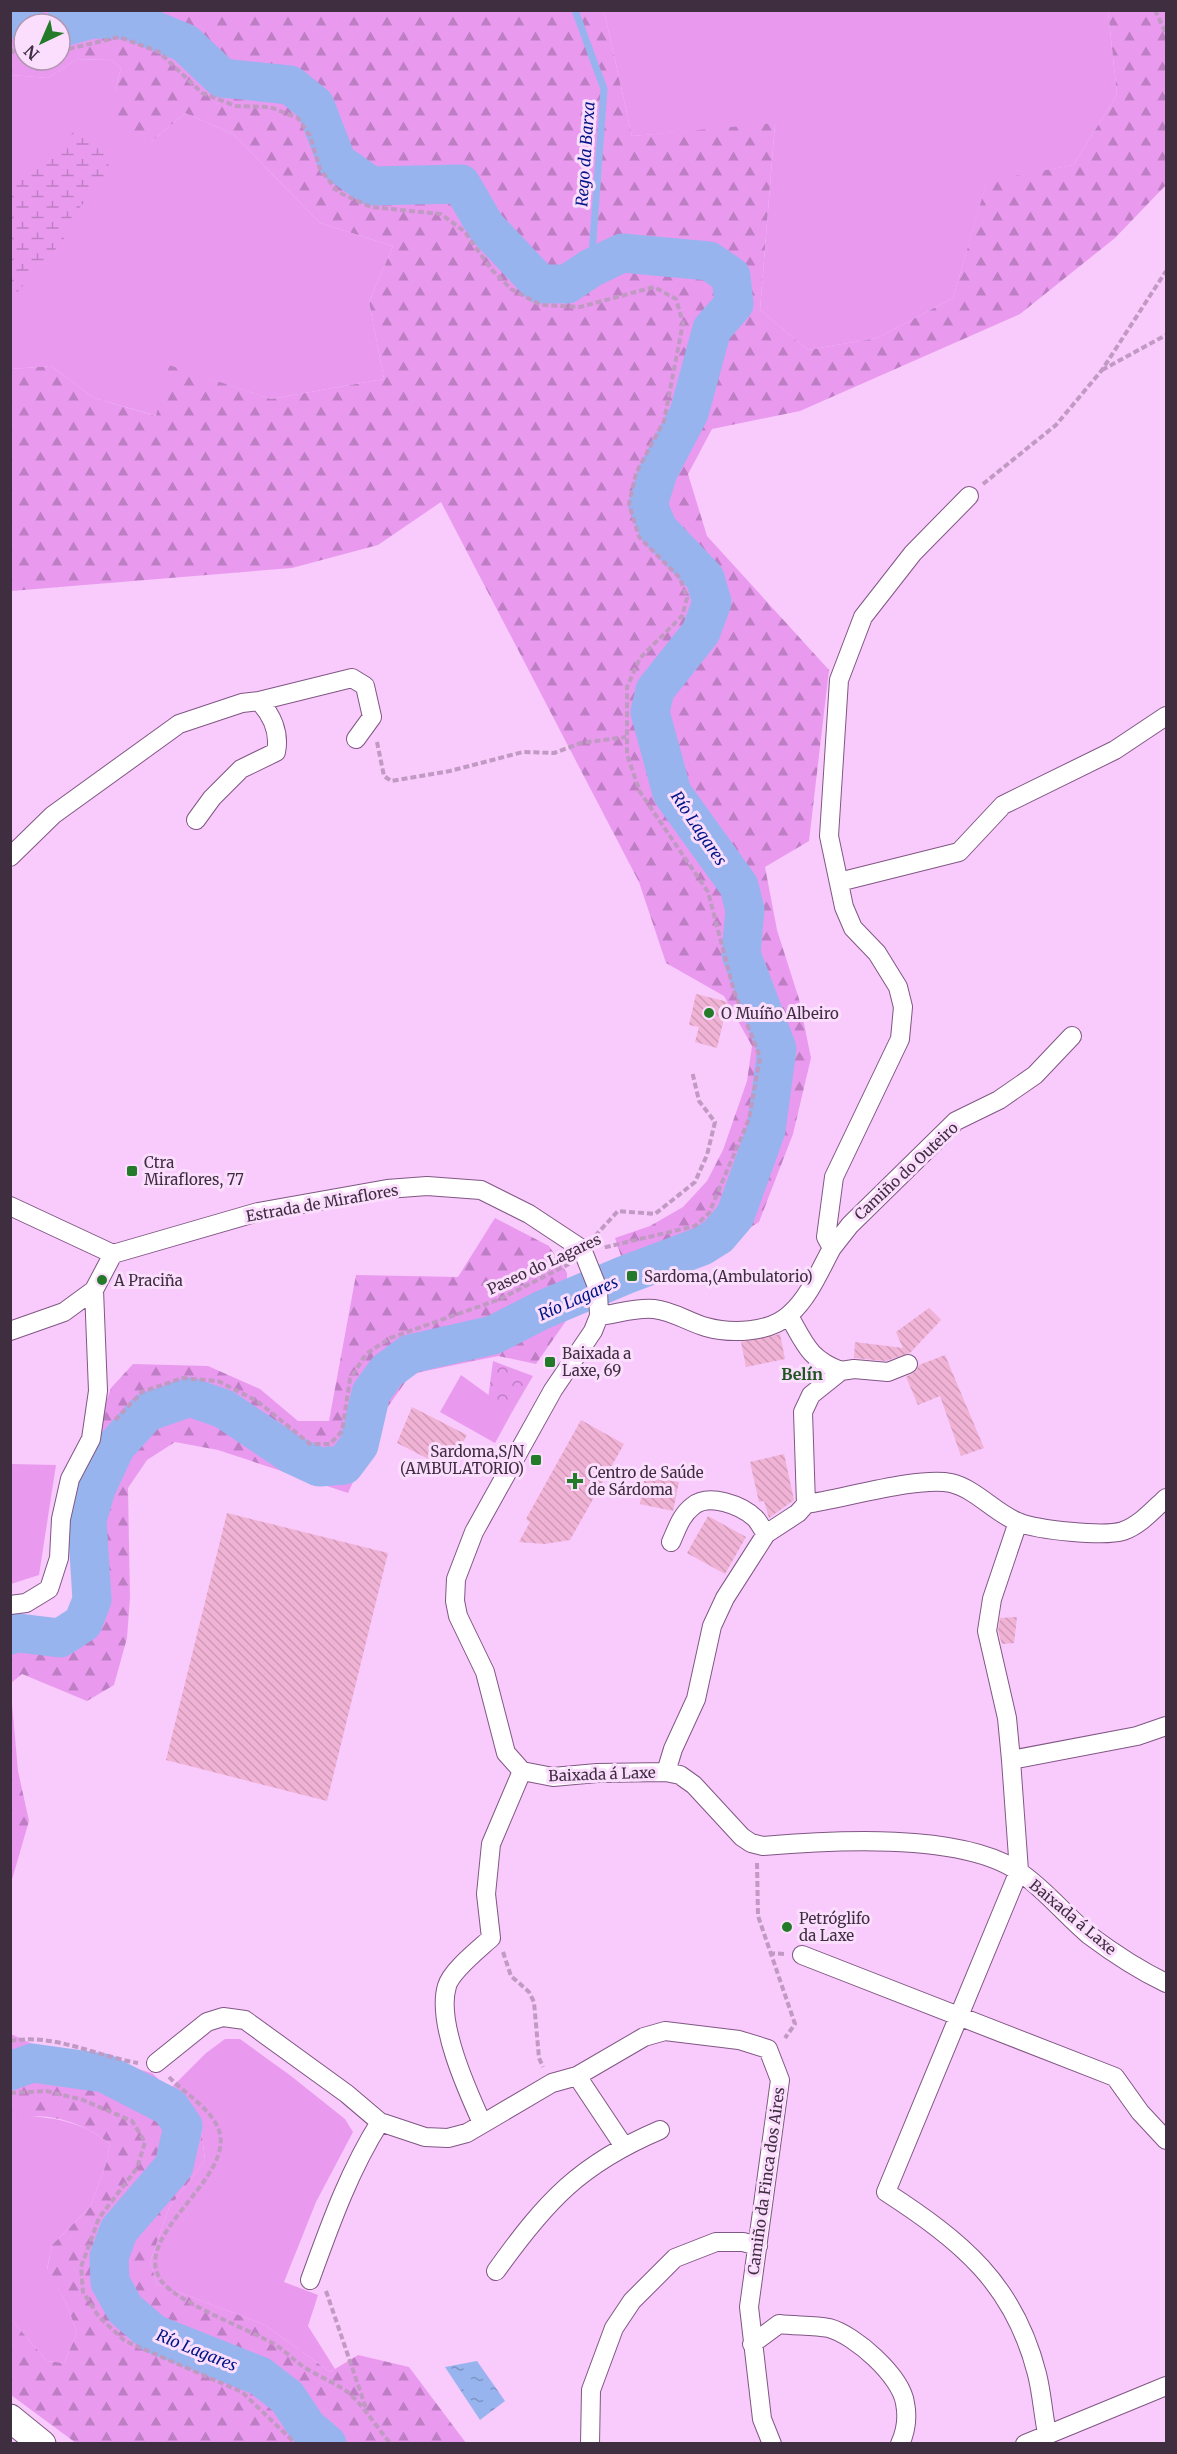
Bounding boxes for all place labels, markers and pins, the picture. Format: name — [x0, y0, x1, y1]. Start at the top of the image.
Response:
place label: O Muíño Albeiro — [721, 1004, 839, 1023]
marker: O Muíño Albeiro — [702, 1006, 716, 1020]
place label: Ctra Miraflores, 77 — [144, 1153, 244, 1189]
marker: Ctra Miraflores, 77 — [125, 1164, 139, 1178]
place label: Sardoma,(Ambulatorio) — [644, 1267, 813, 1286]
marker: Sardoma,(Ambulatorio) — [625, 1269, 639, 1283]
place label: A Praciña — [113, 1271, 183, 1290]
marker: A Praciña — [95, 1273, 109, 1287]
place label: Baixada a Laxe, 69 — [562, 1344, 631, 1380]
marker: Baixada a Laxe, 69 — [543, 1355, 557, 1369]
place label: Sardoma,S/N (AMBULATORIO) — [400, 1442, 524, 1478]
marker: Sardoma,S/N (AMBULATORIO) — [529, 1453, 543, 1467]
place label: Centro de Saúde de Sárdoma — [588, 1463, 704, 1499]
marker: Centro de Saúde de Sárdoma — [566, 1472, 584, 1490]
place label: Petróglifo da Laxe — [799, 1909, 870, 1945]
marker: Petróglifo da Laxe — [780, 1920, 794, 1934]

